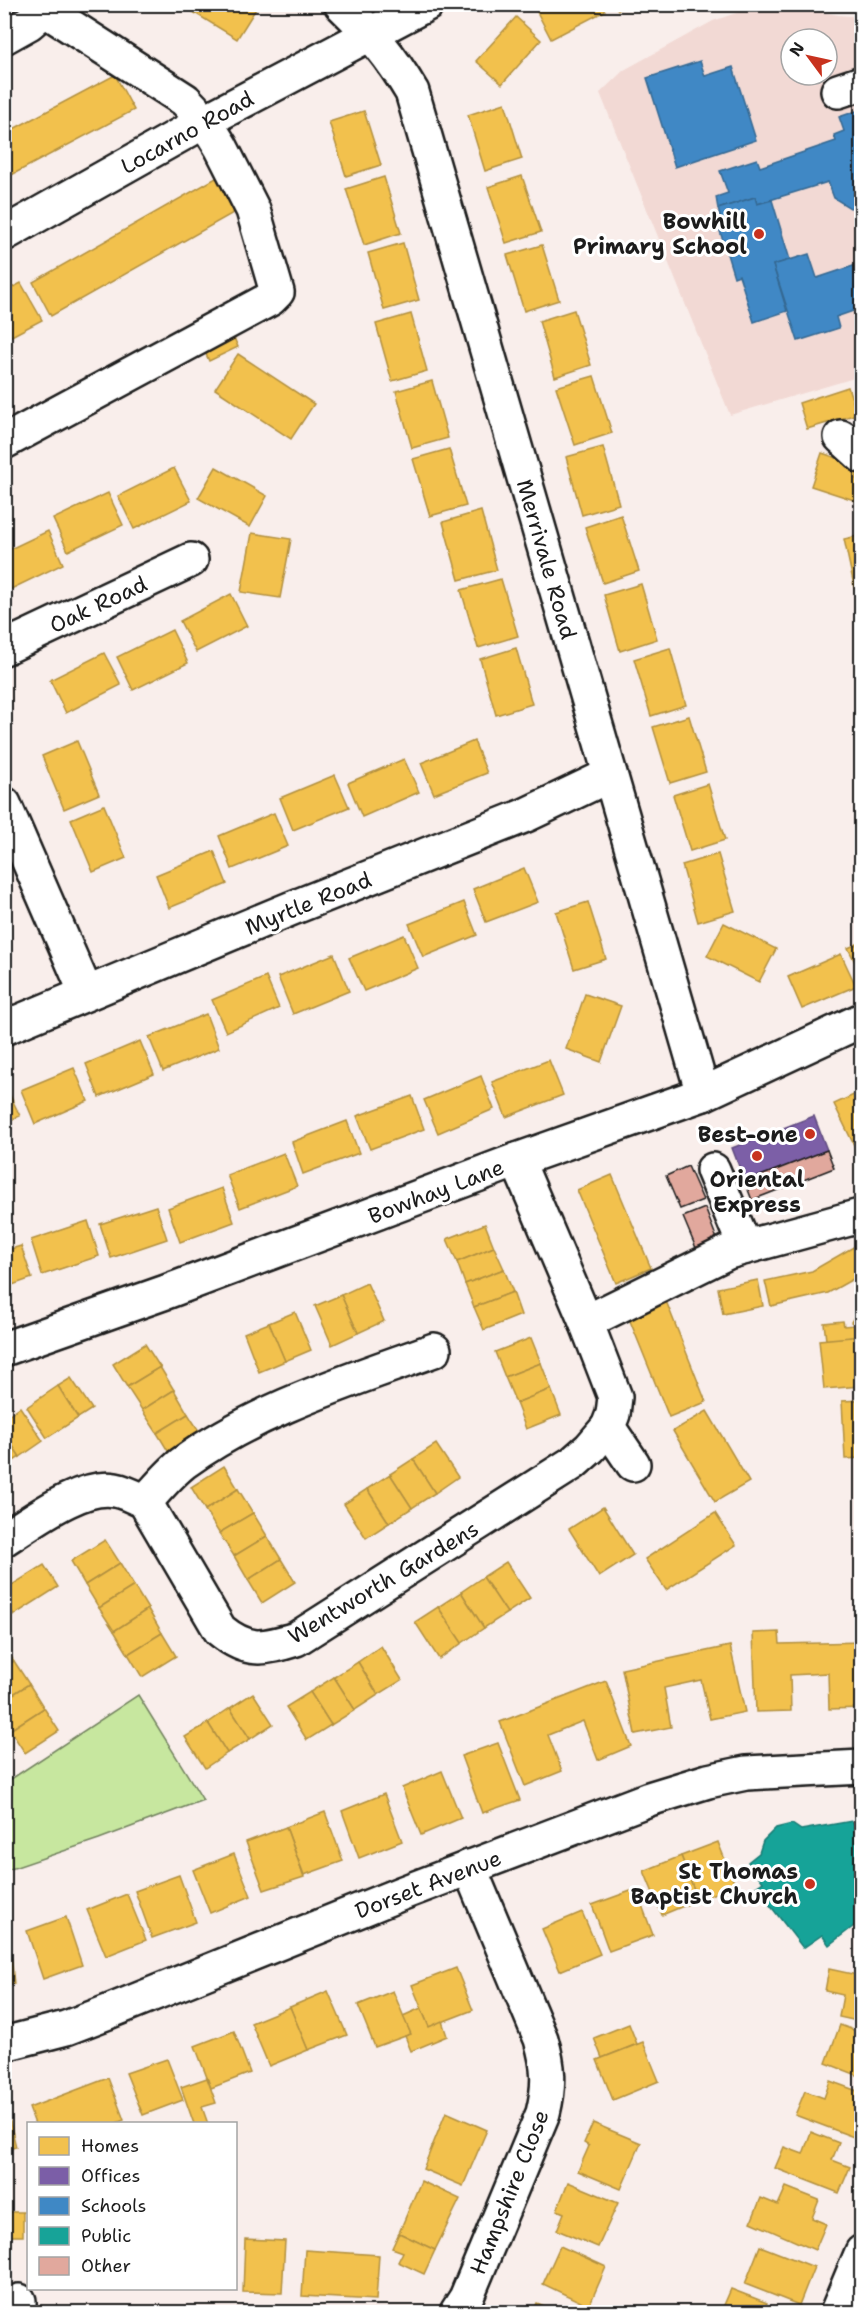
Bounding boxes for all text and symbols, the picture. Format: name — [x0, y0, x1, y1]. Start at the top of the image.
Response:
north arrow — [779, 27, 839, 87]
text: N — [785, 38, 809, 60]
street label: Locarno Road — [116, 84, 259, 181]
place label: Bowhill Primary School — [573, 207, 747, 261]
marker: Bowhill Primary School — [752, 227, 766, 241]
street label: Merrivale Road — [510, 476, 583, 643]
street label: Oak Road — [45, 569, 152, 640]
street label: Myrtle Road — [241, 865, 376, 942]
place label: Best-one — [698, 1120, 798, 1149]
marker: Best-one — [803, 1127, 817, 1141]
marker: Oriental Express — [750, 1149, 764, 1163]
street label: Bowhay Lane — [364, 1152, 508, 1231]
place label: Oriental Express — [710, 1165, 805, 1219]
street label: Wentworth Gardens — [283, 1514, 484, 1651]
street label: Dorset Avenue — [351, 1843, 505, 1926]
place label: St Thomas Baptist Church — [631, 1857, 798, 1911]
marker: St Thomas Baptist Church — [803, 1877, 817, 1891]
street label: Hampshire Close — [463, 2105, 556, 2279]
legend — [27, 2122, 237, 2290]
text: Homes — [81, 2134, 139, 2158]
text: Offices — [81, 2164, 140, 2188]
text: Schools — [81, 2194, 147, 2218]
text: Public — [81, 2224, 131, 2248]
text: Other — [81, 2254, 131, 2278]

